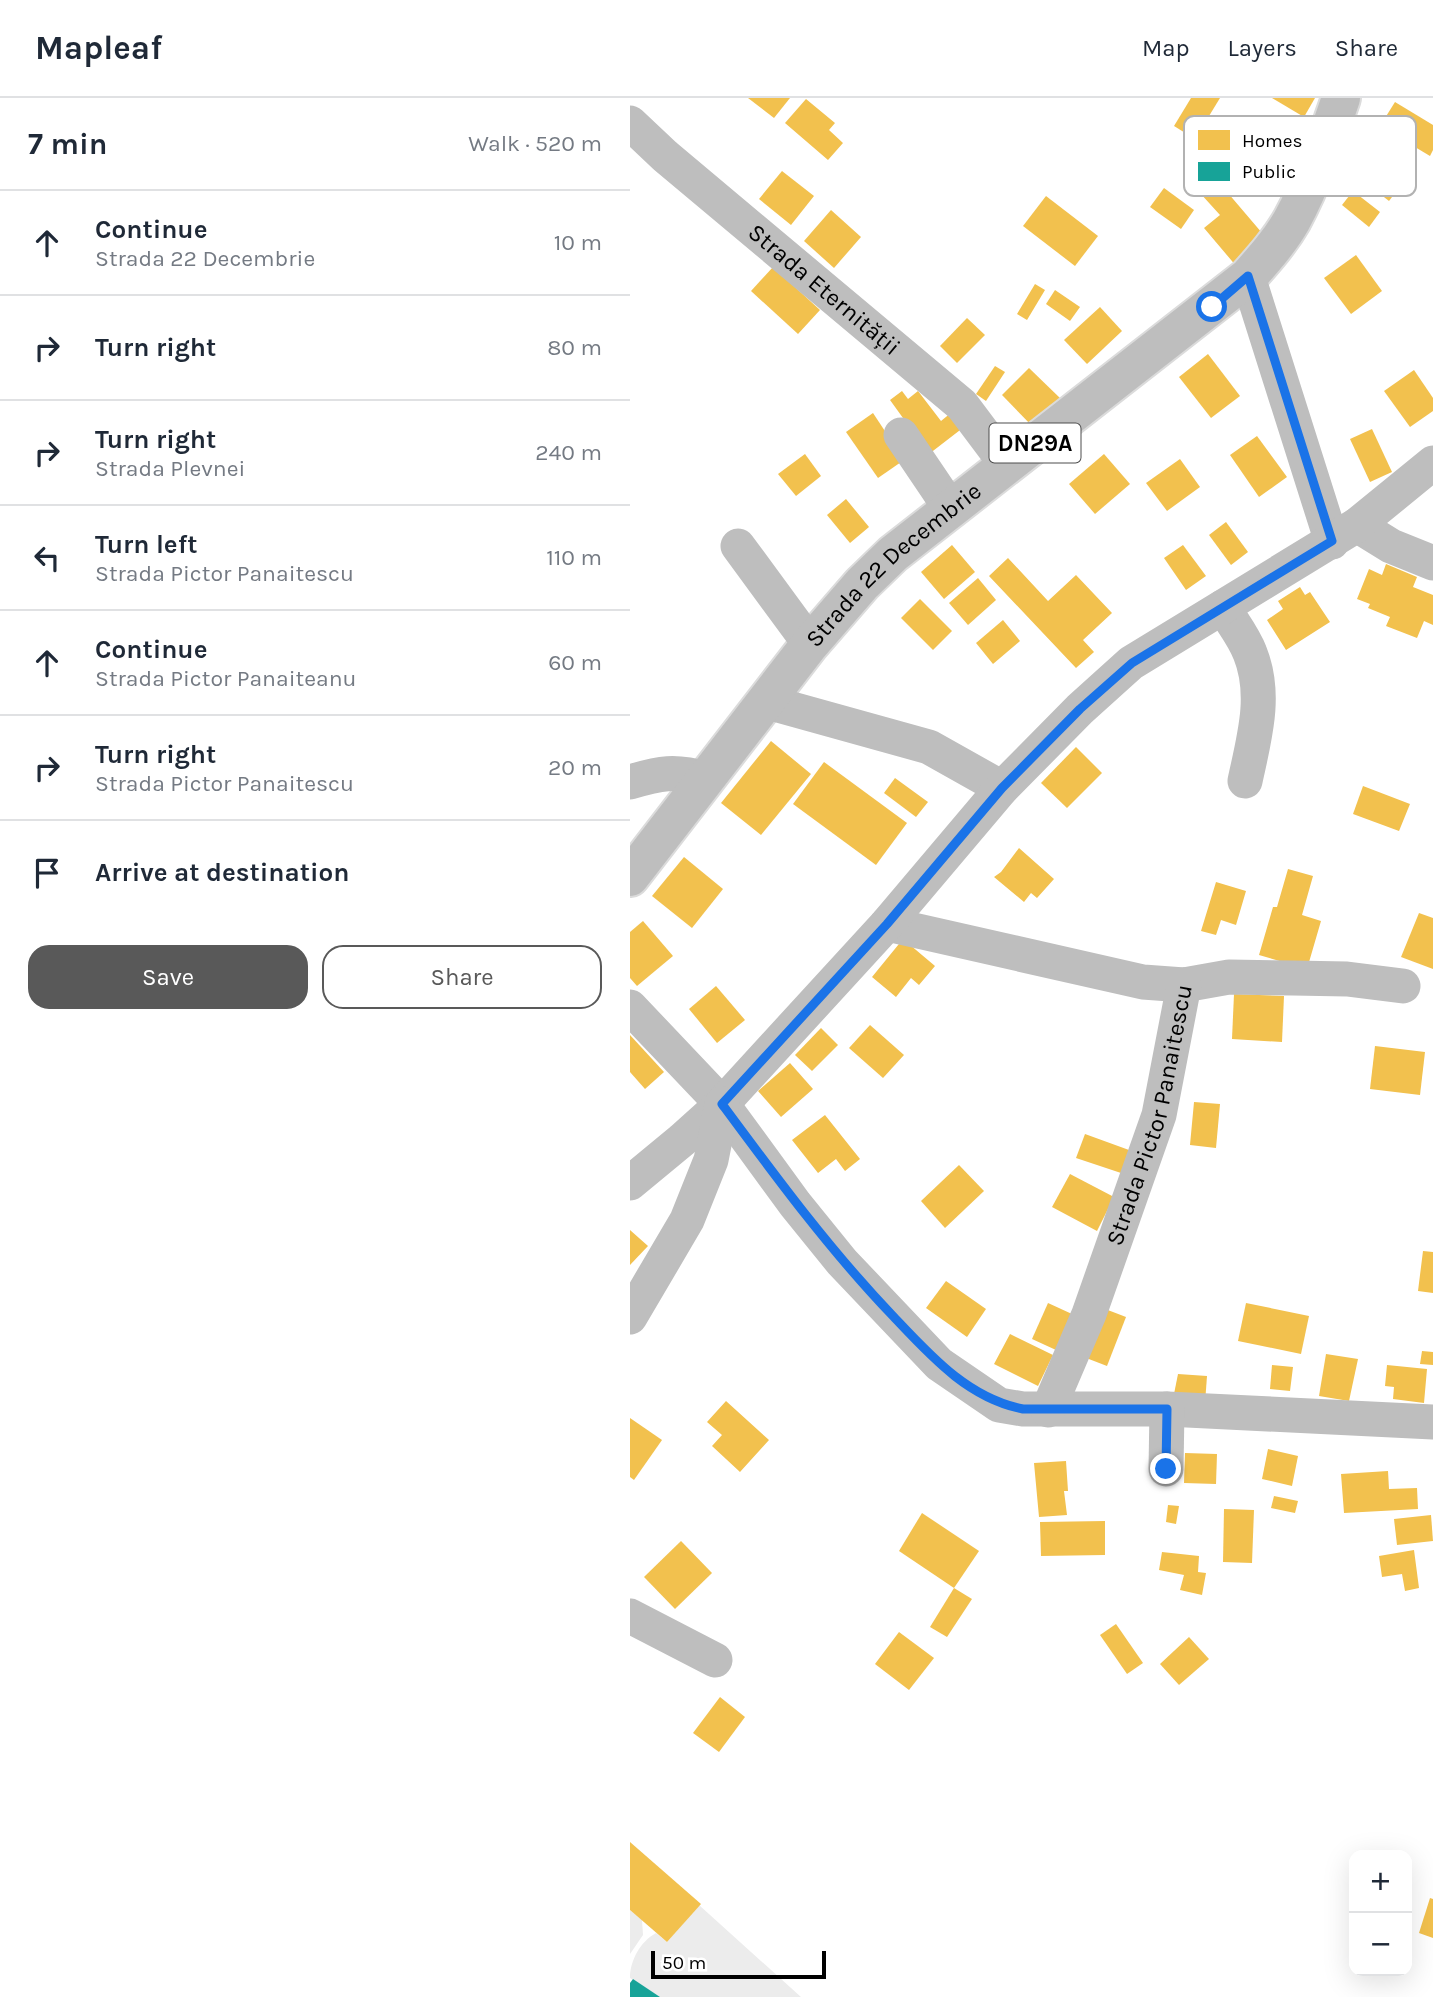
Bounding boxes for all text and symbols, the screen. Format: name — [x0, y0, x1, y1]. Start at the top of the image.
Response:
text: Mapleaf — [35, 29, 162, 67]
text: Map — [1142, 34, 1190, 62]
text: Layers — [1228, 34, 1297, 62]
text: Share — [1335, 34, 1398, 62]
legend — [1184, 116, 1416, 196]
text: 7 min — [28, 126, 108, 162]
text: Walk · 520 m — [468, 130, 602, 157]
text: Homes — [1242, 130, 1303, 152]
text: Public — [1242, 161, 1296, 183]
text: Continue — [95, 214, 207, 245]
street label: Strada Eternității — [743, 218, 906, 361]
icon: ahead — [28, 224, 66, 262]
text: 10 m — [554, 229, 602, 256]
text: Strada 22 Decembrie — [95, 245, 315, 272]
route start — [1196, 291, 1227, 322]
icon: right — [28, 329, 66, 367]
text: Turn right — [95, 332, 216, 363]
text: 80 m — [547, 334, 602, 361]
text: Turn right — [95, 424, 216, 455]
road number: DN29A — [990, 424, 1080, 462]
icon: right — [28, 434, 66, 472]
text: 240 m — [535, 439, 602, 466]
text: Strada Plevnei — [95, 455, 245, 482]
street label: Strada 22 Decembrie — [800, 477, 987, 653]
text: Turn left — [95, 529, 197, 560]
icon: left — [28, 539, 66, 577]
text: 110 m — [546, 544, 602, 571]
text: Strada Pictor Panaitescu — [95, 560, 354, 587]
text: Continue — [95, 634, 207, 665]
icon: ahead — [28, 644, 66, 682]
text: 60 m — [548, 649, 602, 676]
text: Strada Pictor Panaiteanu — [95, 665, 356, 692]
text: Turn right — [95, 739, 216, 770]
icon: right — [28, 749, 66, 787]
text: 20 m — [548, 754, 602, 781]
text: Strada Pictor Panaitescu — [95, 770, 354, 797]
icon: arrive — [28, 854, 66, 892]
text: Arrive at destination — [95, 857, 349, 888]
button: Save — [28, 945, 308, 1009]
button: Share — [322, 945, 602, 1009]
street label: Strada Pictor Panaitescu — [1100, 982, 1198, 1249]
route end — [1150, 1453, 1181, 1484]
map controls — [1349, 1850, 1412, 1976]
button: + — [1349, 1850, 1412, 1913]
button: − — [1349, 1913, 1412, 1976]
scale bar — [651, 1948, 826, 1980]
text: 50 m — [662, 1952, 706, 1974]

